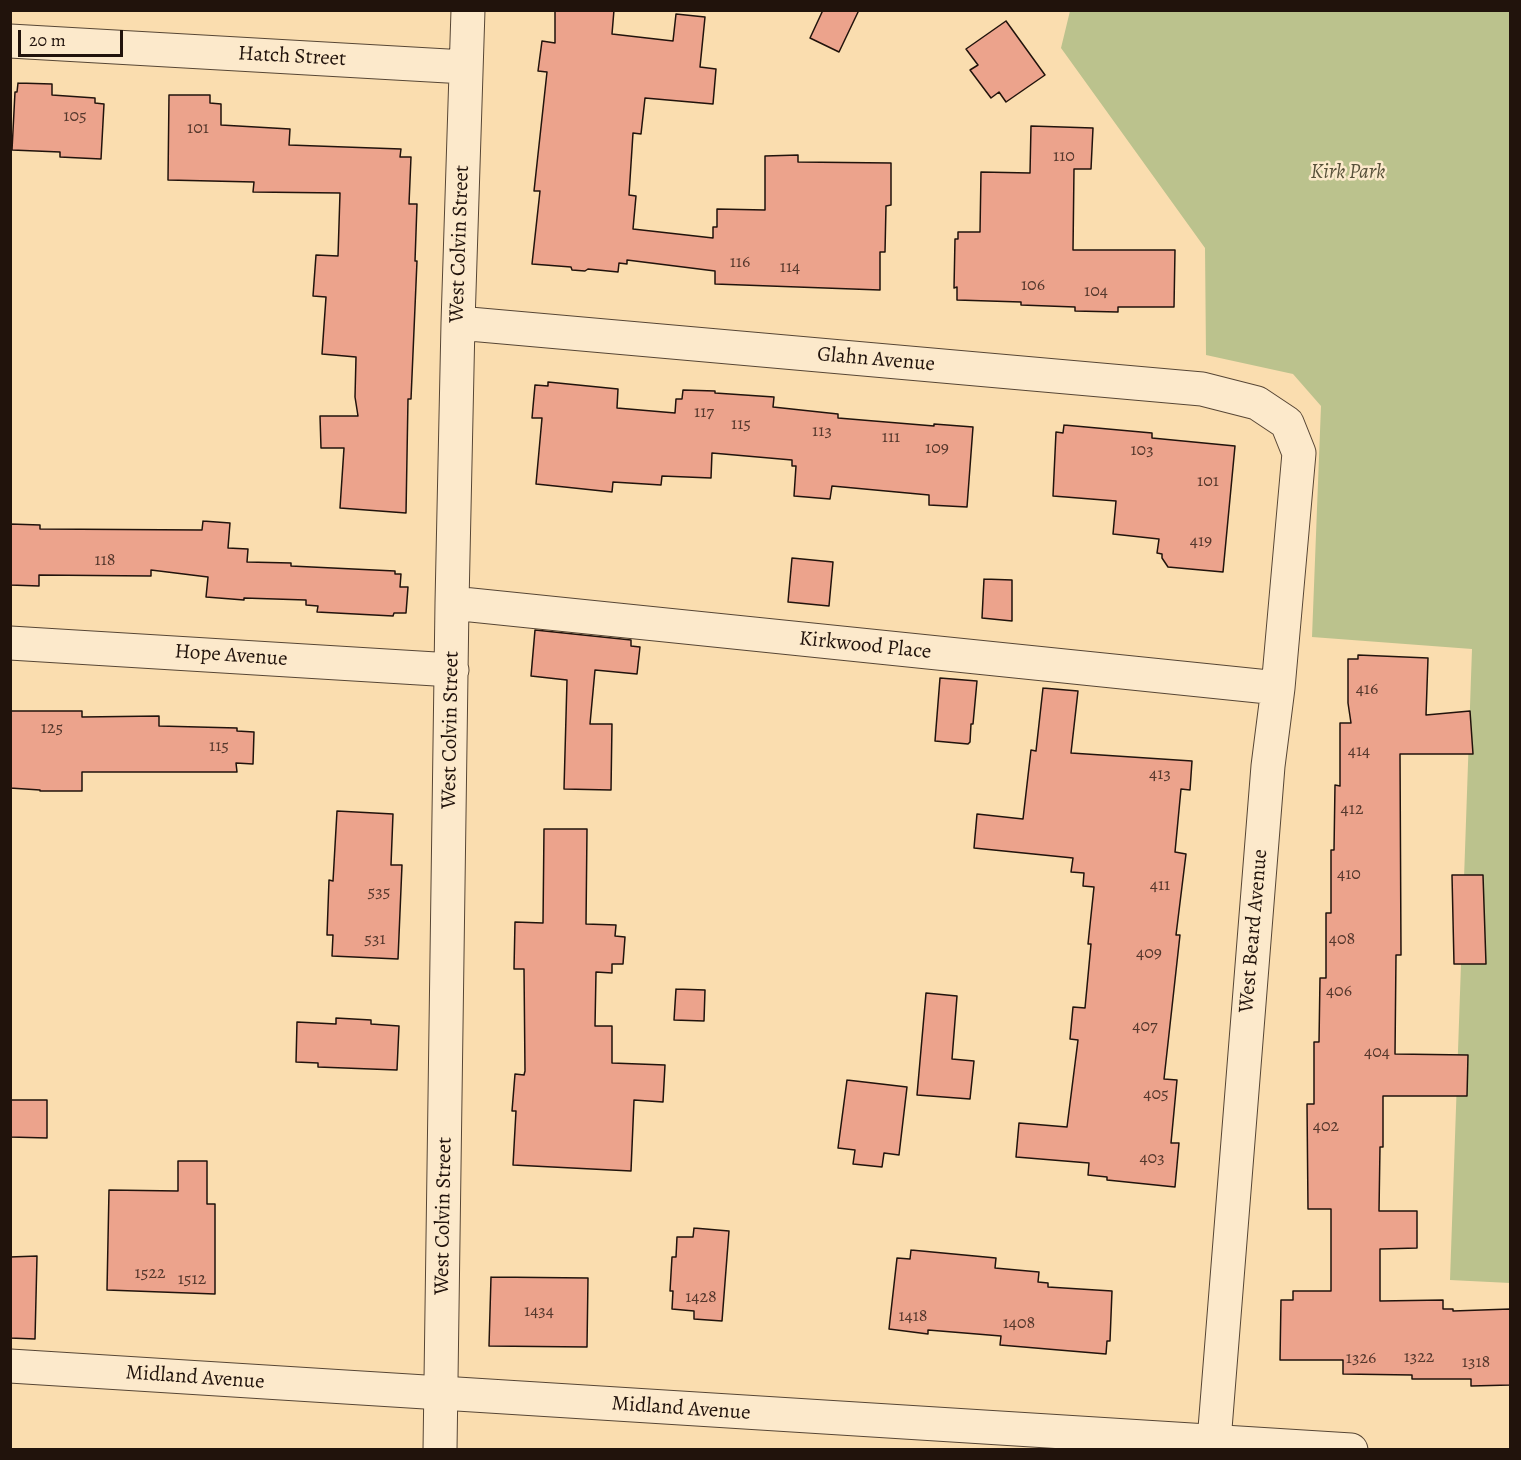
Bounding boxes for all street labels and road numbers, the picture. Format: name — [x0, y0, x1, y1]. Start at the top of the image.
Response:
street label: Hatch Street — [237, 42, 347, 72]
street label: West Colvin Street — [445, 165, 475, 323]
street label: Glahn Avenue — [816, 342, 936, 378]
street label: Kirkwood Place — [798, 627, 932, 665]
street label: Hope Avenue — [174, 639, 288, 673]
street label: West Colvin Street — [437, 651, 465, 809]
street label: West Beard Avenue — [1234, 848, 1274, 1014]
street label: West Colvin Street — [430, 1137, 458, 1295]
street label: Midland Avenue — [125, 1361, 265, 1395]
street label: Midland Avenue — [611, 1392, 751, 1426]

